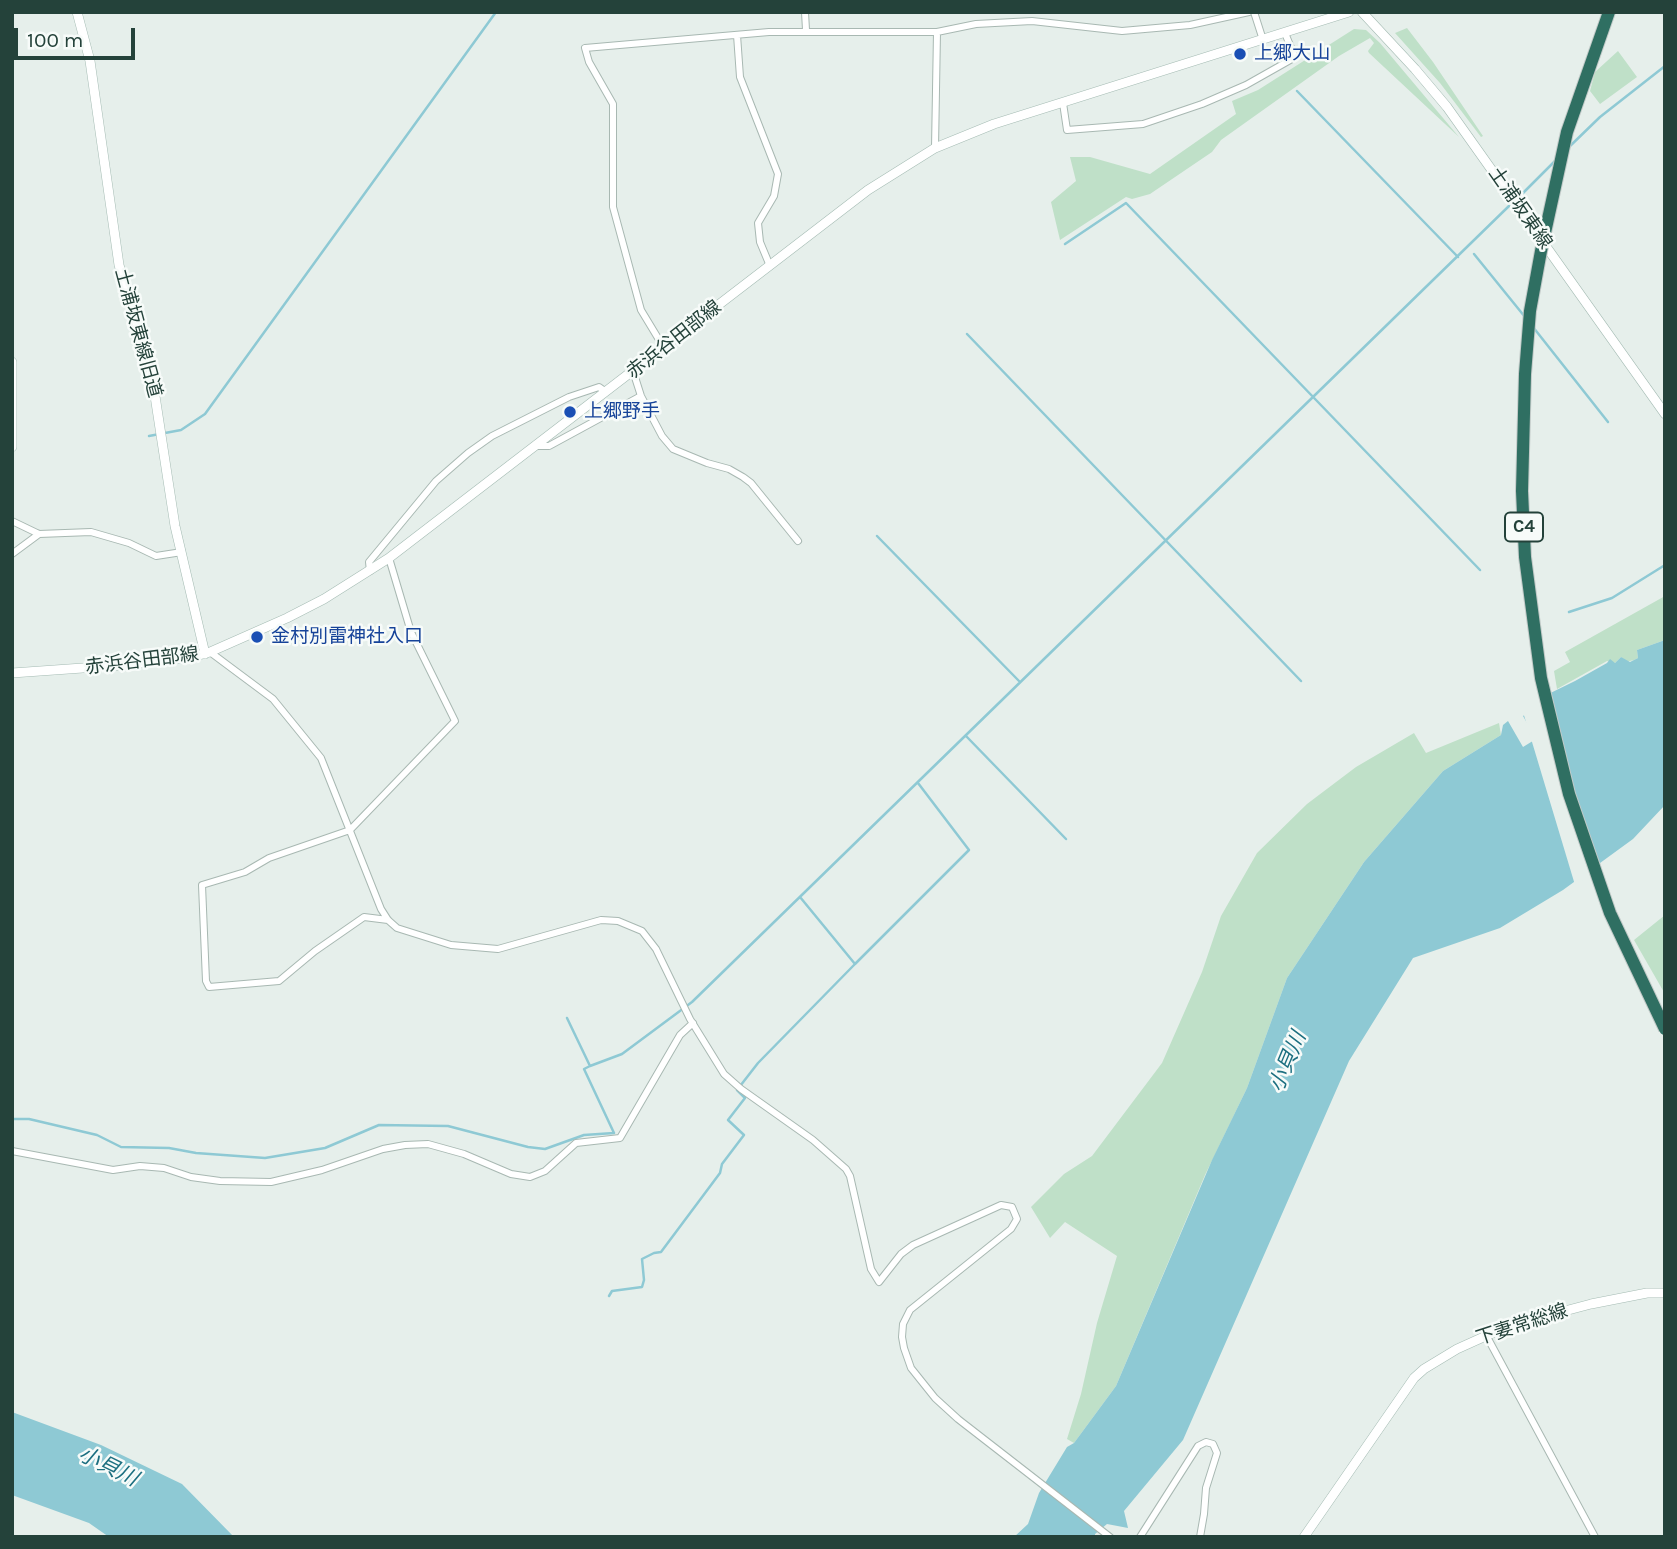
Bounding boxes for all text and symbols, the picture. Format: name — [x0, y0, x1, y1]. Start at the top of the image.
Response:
scale bar — [18, 14, 138, 58]
text: 100 m — [27, 28, 84, 52]
place label: 上郷大山 — [1254, 43, 1330, 65]
marker: 上郷大山 — [1232, 46, 1248, 62]
street label: 土浦坂東線 — [1483, 163, 1557, 253]
street label: 土浦坂東線旧道 — [110, 266, 166, 400]
street label: 赤浜谷田部線 — [622, 296, 726, 384]
place label: 上郷野手 — [584, 401, 660, 423]
marker: 上郷野手 — [562, 404, 578, 420]
road number: C4 — [1505, 512, 1543, 542]
place label: 金村別雷神社入口 — [271, 626, 423, 648]
marker: 金村別雷神社入口 — [249, 629, 265, 645]
street label: 赤浜谷田部線 — [84, 643, 200, 679]
water label: 小貝川 — [1264, 1028, 1312, 1096]
street label: 下妻常総線 — [1473, 1299, 1571, 1351]
water label: 小貝川 — [74, 1442, 142, 1492]

